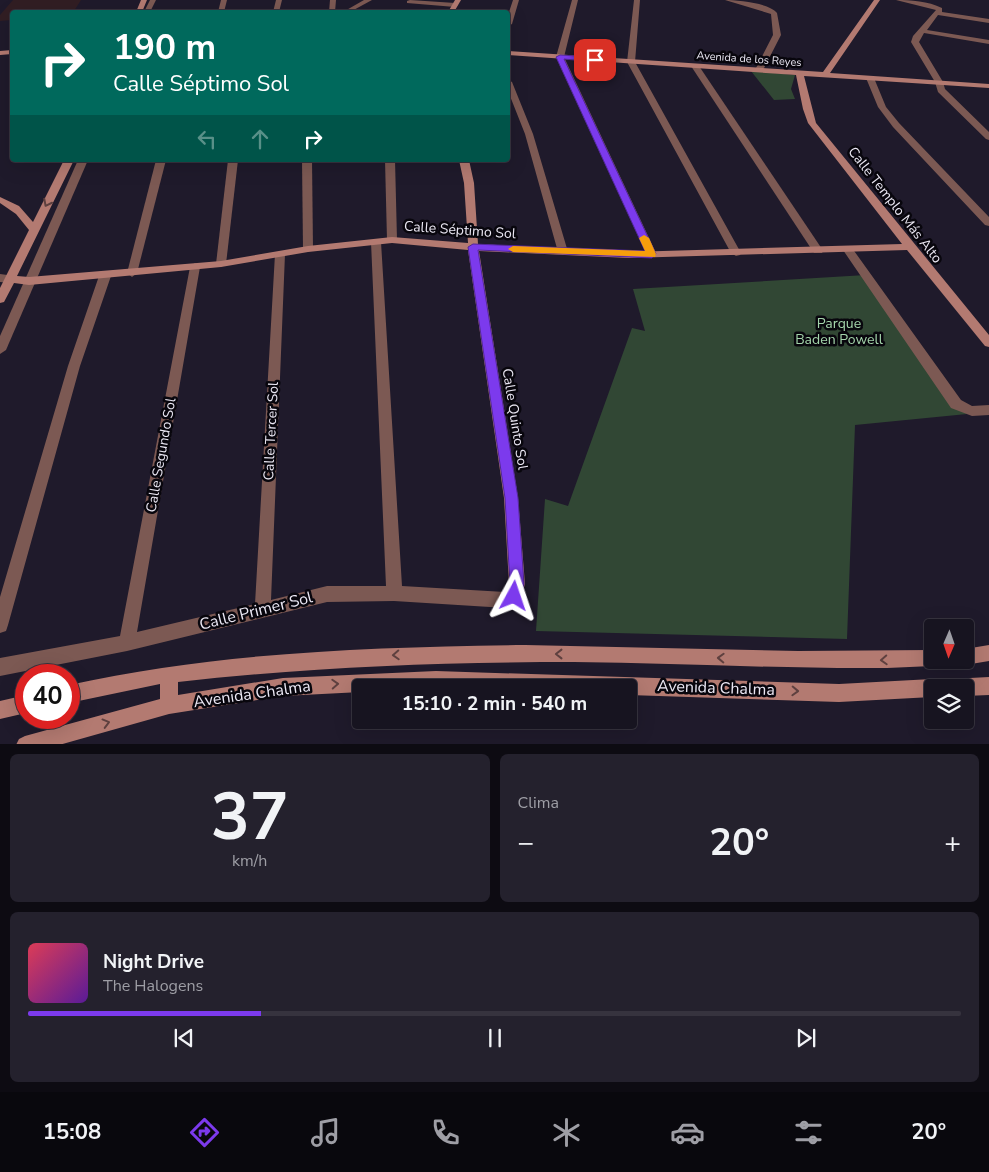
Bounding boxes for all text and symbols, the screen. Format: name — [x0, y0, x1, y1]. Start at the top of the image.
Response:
text: 190 m — [113, 24, 216, 71]
icon: right — [30, 30, 95, 95]
pin — [574, 39, 616, 81]
icon: arrive — [581, 46, 609, 74]
street label: Avenida de los Reyes — [696, 48, 802, 70]
text: Calle Séptimo Sol — [113, 69, 289, 99]
icon: left — [193, 125, 221, 153]
icon: ahead — [246, 125, 274, 153]
icon: right — [299, 125, 327, 153]
street label: Calle Templo Más Alto — [844, 143, 947, 267]
one-way arrow — [43, 198, 53, 207]
street label: Calle Séptimo Sol — [403, 217, 517, 243]
park label: Parque Baden Powell — [795, 314, 884, 349]
street label: Calle Quinto Sol — [498, 367, 533, 472]
street label: Calle Tercer Sol — [259, 380, 283, 481]
street label: Calle Segundo Sol — [142, 395, 181, 514]
position arrow — [487, 569, 539, 621]
street label: Calle Primer Sol — [197, 586, 315, 636]
north arrow — [924, 619, 974, 669]
map controls — [924, 619, 974, 729]
one-way arrow — [555, 649, 562, 659]
one-way arrow — [392, 650, 400, 661]
one-way arrow — [717, 652, 725, 663]
one-way arrow — [880, 655, 888, 666]
speed limit sign: 40 — [15, 664, 80, 729]
street label: Avenida Chalma — [192, 675, 312, 713]
street label: Avenida Chalma — [657, 675, 775, 701]
one-way arrow — [331, 679, 339, 690]
button: layers — [924, 679, 974, 729]
one-way arrow — [791, 686, 799, 696]
text: 15:10 · 2 min · 540 m — [402, 691, 587, 717]
one-way arrow — [102, 718, 110, 728]
text: 37 — [211, 773, 289, 862]
text: Clima — [518, 792, 559, 814]
text: 20° — [709, 817, 769, 868]
text: − — [518, 824, 534, 862]
text: + — [944, 824, 961, 862]
text: km/h — [232, 850, 267, 872]
text: Night Drive — [103, 949, 204, 975]
text: The Halogens — [103, 975, 203, 997]
icon: previous — [170, 1024, 198, 1052]
icon: pause — [481, 1024, 509, 1052]
icon: next — [792, 1024, 820, 1052]
icon: directions — [187, 1115, 222, 1150]
icon: music — [308, 1115, 343, 1150]
icon: phone — [428, 1115, 463, 1150]
icon: climate — [549, 1115, 584, 1150]
icon: car — [670, 1115, 705, 1150]
icon: filters — [791, 1115, 826, 1150]
text: 15:08 — [43, 1117, 101, 1147]
text: 20° — [911, 1117, 946, 1147]

